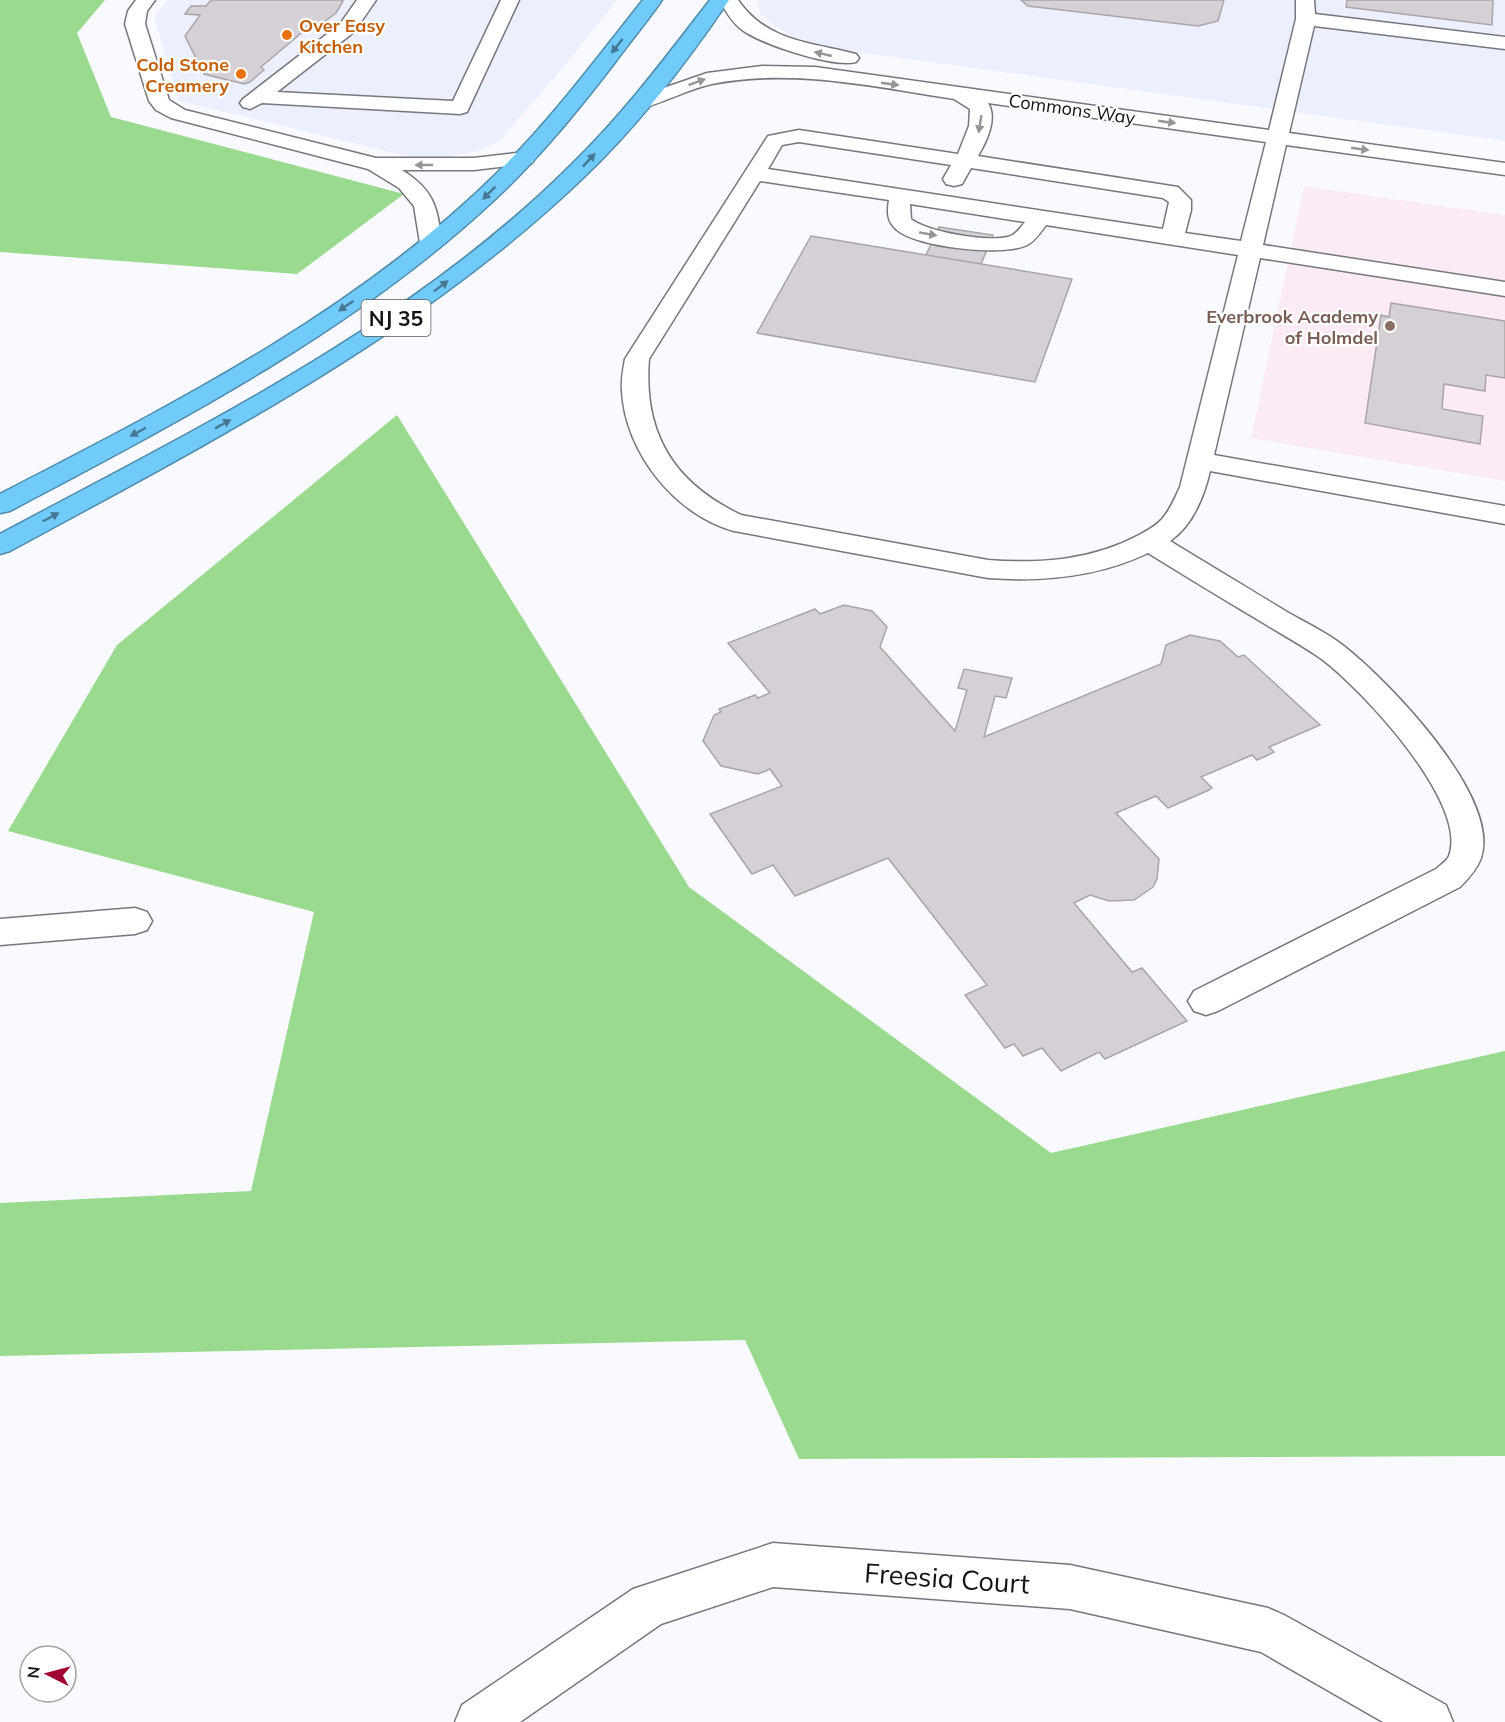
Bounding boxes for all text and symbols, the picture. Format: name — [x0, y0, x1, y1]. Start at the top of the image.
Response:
place label: Over Easy Kitchen — [299, 14, 385, 58]
marker: Over Easy Kitchen — [280, 28, 294, 42]
one-way arrow — [610, 38, 623, 54]
one-way arrow — [813, 49, 832, 58]
place label: Cold Stone Creamery — [136, 53, 229, 97]
marker: Cold Stone Creamery — [234, 67, 248, 81]
one-way arrow — [688, 77, 706, 87]
one-way arrow — [881, 79, 900, 88]
street label: Commons Way — [1007, 89, 1137, 129]
one-way arrow — [975, 114, 984, 133]
one-way arrow — [1157, 117, 1176, 127]
one-way arrow — [1350, 144, 1369, 153]
one-way arrow — [581, 153, 595, 167]
one-way arrow — [414, 160, 433, 170]
one-way arrow — [483, 186, 497, 200]
one-way arrow — [919, 230, 938, 239]
one-way arrow — [432, 280, 448, 292]
one-way arrow — [339, 300, 355, 312]
road number: NJ 35 — [362, 300, 430, 336]
place label: Everbrook Academy of Holmdel — [1206, 305, 1378, 349]
marker: Everbrook Academy of Holmdel — [1383, 319, 1397, 333]
one-way arrow — [215, 419, 232, 429]
one-way arrow — [129, 428, 146, 437]
one-way arrow — [43, 512, 60, 522]
street label: Freesia Court — [863, 1555, 1031, 1601]
north arrow — [18, 1644, 78, 1704]
text: N — [23, 1665, 44, 1679]

